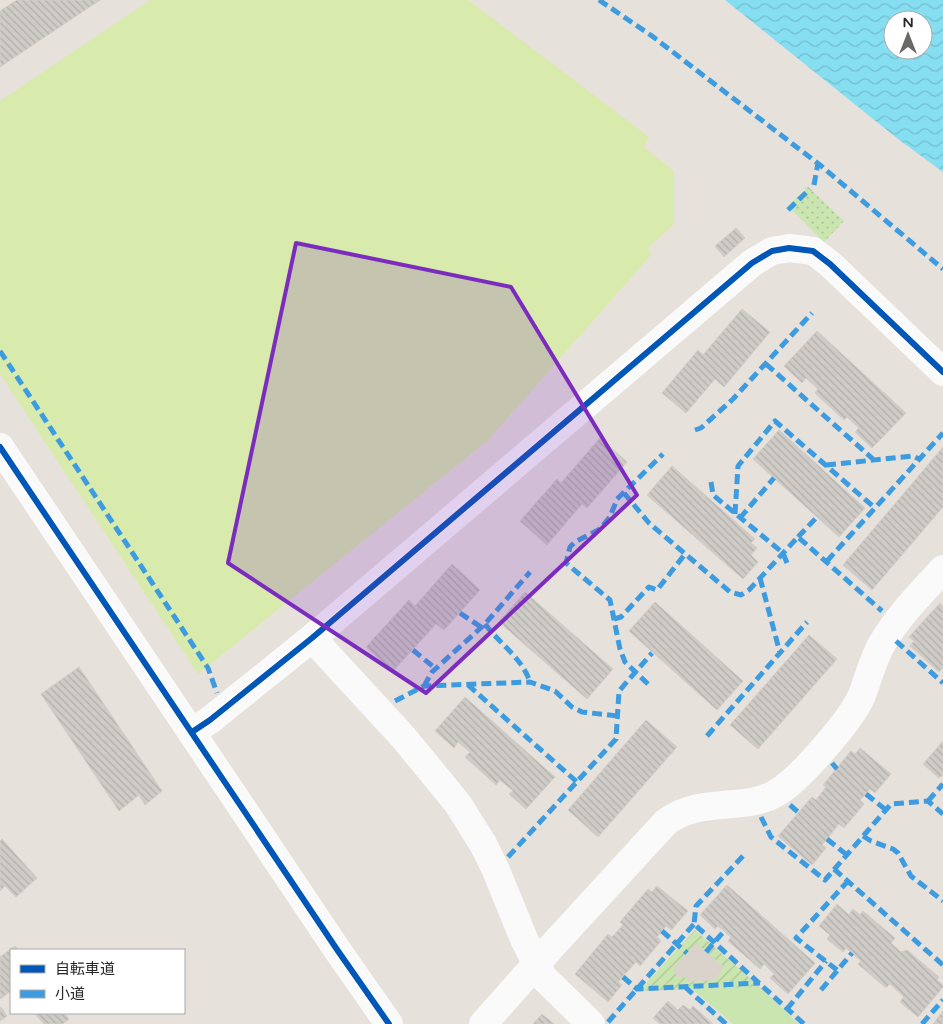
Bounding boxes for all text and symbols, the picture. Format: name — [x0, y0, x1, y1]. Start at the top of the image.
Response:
north arrow — [883, 10, 933, 60]
text: N — [902, 14, 914, 31]
legend — [10, 949, 185, 1014]
text: 自転車道 — [55, 960, 115, 978]
text: 小道 — [55, 985, 85, 1003]

